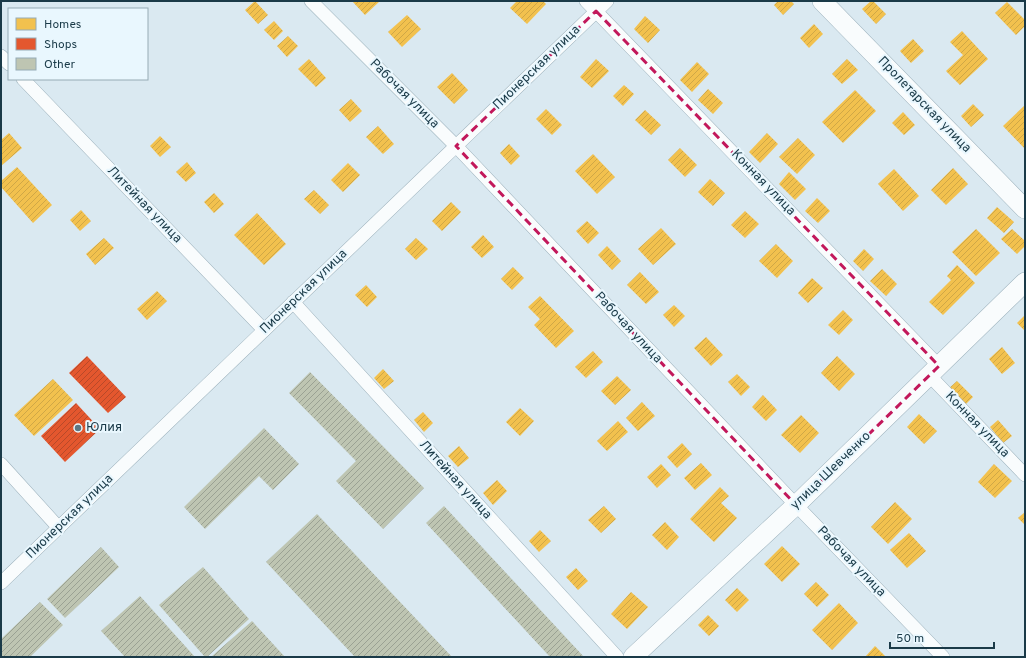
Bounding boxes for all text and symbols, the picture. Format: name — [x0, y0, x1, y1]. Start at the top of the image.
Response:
legend — [8, 8, 148, 80]
text: Homes — [44, 17, 81, 33]
street label: Пионерская улица — [490, 22, 584, 114]
text: Shops — [44, 37, 77, 53]
street label: Пролетарская улица — [874, 54, 974, 156]
street label: Рабочая улица — [366, 56, 442, 132]
text: Other — [44, 57, 76, 73]
street label: Конная улица — [727, 147, 799, 219]
street label: Литейная улица — [103, 163, 185, 247]
street label: Пионерская улица — [257, 246, 351, 338]
street label: Рабочая улица — [591, 289, 665, 367]
street label: Конная улица — [941, 389, 1013, 461]
place label: Юлия — [86, 420, 122, 436]
marker: Юлия — [73, 423, 83, 433]
street label: улица Шевченко — [788, 429, 874, 513]
street label: Литейная улица — [415, 437, 495, 523]
street label: Пионерская улица — [23, 471, 117, 563]
street label: Рабочая улица — [813, 523, 889, 601]
scale bar — [890, 624, 994, 650]
text: 50 m — [896, 631, 924, 647]

